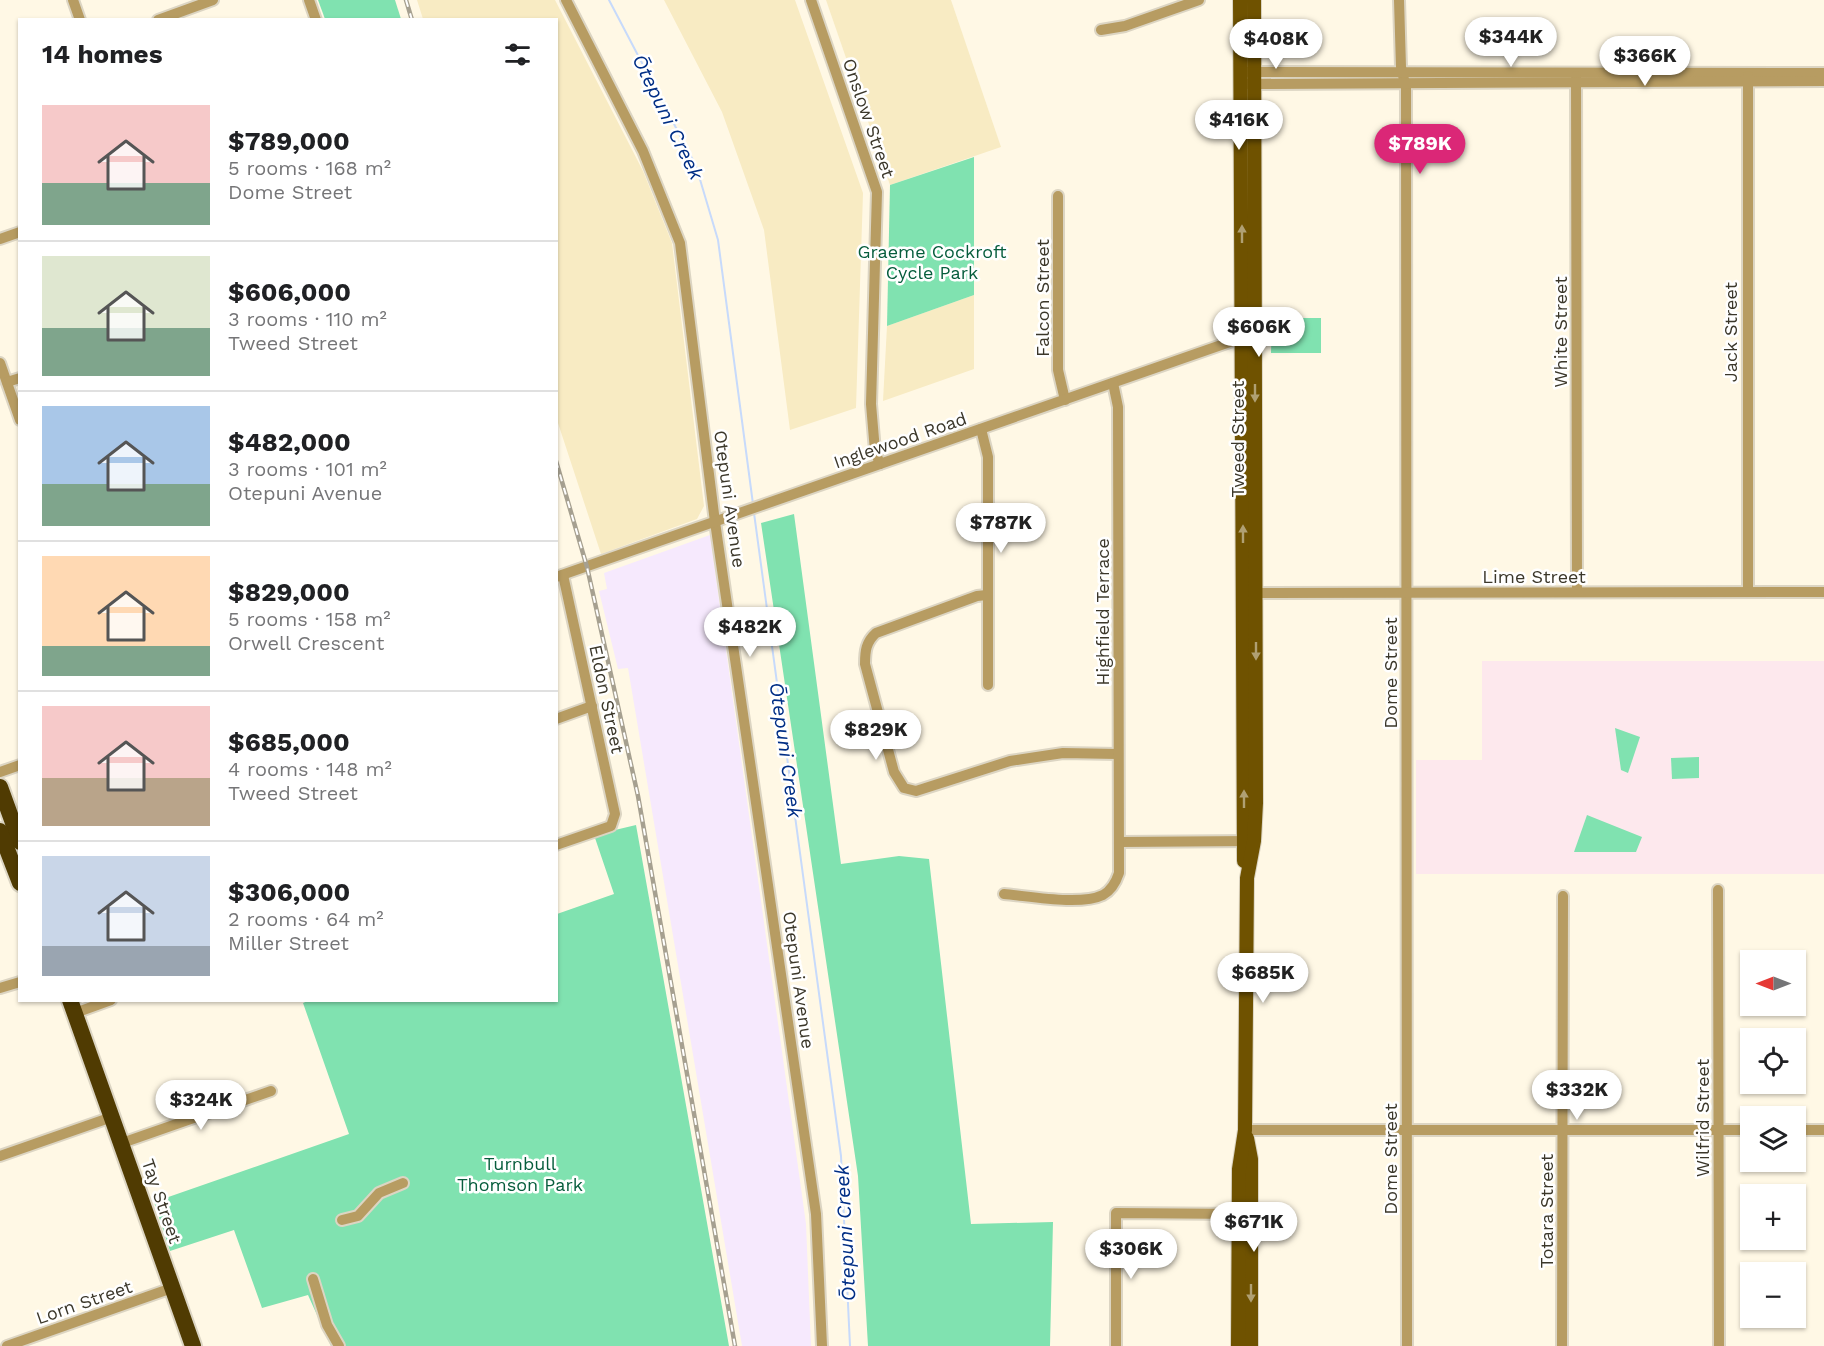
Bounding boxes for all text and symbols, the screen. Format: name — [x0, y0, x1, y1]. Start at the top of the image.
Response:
pin: $344K — [1469, 17, 1553, 68]
pin: $408K — [1234, 19, 1318, 70]
text: $344K — [1479, 24, 1543, 48]
text: $408K — [1243, 26, 1309, 50]
pin: $366K — [1603, 36, 1687, 87]
icon: filters — [501, 38, 534, 71]
text: 14 homes — [42, 39, 163, 69]
text: $366K — [1613, 43, 1677, 67]
water label: Ōtepuni Creek — [627, 50, 709, 185]
street label: Onslow Street — [839, 55, 899, 181]
pin: $416K — [1197, 100, 1281, 151]
text: $416K — [1209, 107, 1269, 131]
pin: $789K — [1378, 124, 1462, 175]
text: $789,000 — [228, 126, 350, 156]
icon: home — [90, 129, 162, 201]
text: $789K — [1388, 131, 1452, 155]
text: 5 rooms · 168 m² — [228, 156, 391, 180]
text: Dome Street — [228, 180, 352, 204]
one-way arrow — [1237, 225, 1247, 244]
street label: Falcon Street — [1032, 238, 1053, 357]
park label: Graeme Cockroft Cycle Park — [857, 241, 1007, 283]
street label: White Street — [1550, 276, 1571, 388]
text: $606,000 — [228, 277, 351, 307]
icon: home — [90, 280, 162, 352]
street label: Jack Street — [1720, 281, 1741, 382]
text: 3 rooms · 110 m² — [228, 307, 387, 331]
pin: $606K — [1217, 307, 1301, 358]
text: $606K — [1227, 314, 1291, 338]
text: Tweed Street — [228, 331, 358, 355]
street label: Tweed Street — [1227, 380, 1248, 497]
one-way arrow — [1250, 383, 1260, 402]
street label: Inglewood Road — [831, 407, 969, 473]
text: $482,000 — [228, 427, 351, 457]
street label: Otepuni Avenue — [710, 429, 750, 569]
icon: home — [90, 430, 162, 502]
text: 3 rooms · 101 m² — [228, 457, 387, 481]
text: Otepuni Avenue — [228, 481, 382, 505]
pin: $787K — [959, 503, 1043, 554]
text: $787K — [970, 510, 1032, 534]
one-way arrow — [1238, 525, 1248, 544]
street label: Highfield Terrace — [1092, 538, 1113, 686]
street label: Lime Street — [1482, 566, 1586, 587]
text: $829,000 — [228, 577, 350, 607]
icon: home — [90, 580, 162, 652]
text: 5 rooms · 158 m² — [228, 607, 391, 631]
pin: $482K — [708, 607, 792, 658]
text: $482K — [718, 614, 782, 638]
street label: Dome Street — [1380, 617, 1401, 729]
text: Orwell Crescent — [228, 631, 384, 655]
one-way arrow — [1251, 642, 1261, 661]
street label: Eldon Street — [585, 643, 629, 756]
water label: Ōtepuni Creek — [765, 681, 808, 821]
pin: $829K — [834, 710, 918, 761]
text: $829K — [844, 717, 908, 741]
text: $685,000 — [228, 727, 350, 757]
icon: home — [90, 730, 162, 802]
text: 4 rooms · 148 m² — [228, 757, 392, 781]
text: Tweed Street — [228, 781, 358, 805]
one-way arrow — [1239, 789, 1249, 808]
text: $306,000 — [228, 877, 350, 907]
icon: home — [90, 880, 162, 952]
text: 2 rooms · 64 m² — [228, 907, 384, 931]
street label: Otepuni Avenue — [779, 910, 819, 1050]
text: Miller Street — [228, 931, 349, 955]
north arrow — [1740, 950, 1806, 1016]
map controls — [1740, 950, 1806, 1328]
pin: $685K — [1221, 953, 1305, 1004]
text: $685K — [1231, 960, 1295, 984]
button: locate — [1740, 1028, 1806, 1094]
street label: Wilfrid Street — [1692, 1058, 1713, 1177]
pin: $332K — [1535, 1070, 1619, 1121]
text: $332K — [1546, 1077, 1608, 1101]
pin: $324K — [159, 1080, 243, 1131]
text: $324K — [169, 1087, 233, 1111]
street label: Dome Street — [1380, 1103, 1401, 1215]
button: layers — [1740, 1106, 1806, 1172]
park label: Turnbull Thomson Park — [457, 1153, 583, 1195]
street label: Totara Street — [1536, 1153, 1557, 1268]
street label: Tay Street — [138, 1156, 186, 1246]
water label: Ōtepuni Creek — [829, 1163, 861, 1302]
button: + — [1740, 1184, 1806, 1250]
pin: $671K — [1212, 1202, 1296, 1253]
text: $671K — [1224, 1209, 1284, 1233]
pin: $306K — [1089, 1229, 1173, 1280]
text: $306K — [1099, 1236, 1163, 1260]
button: − — [1740, 1262, 1806, 1328]
street label: Lorn Street — [33, 1276, 135, 1328]
one-way arrow — [1246, 1284, 1256, 1303]

